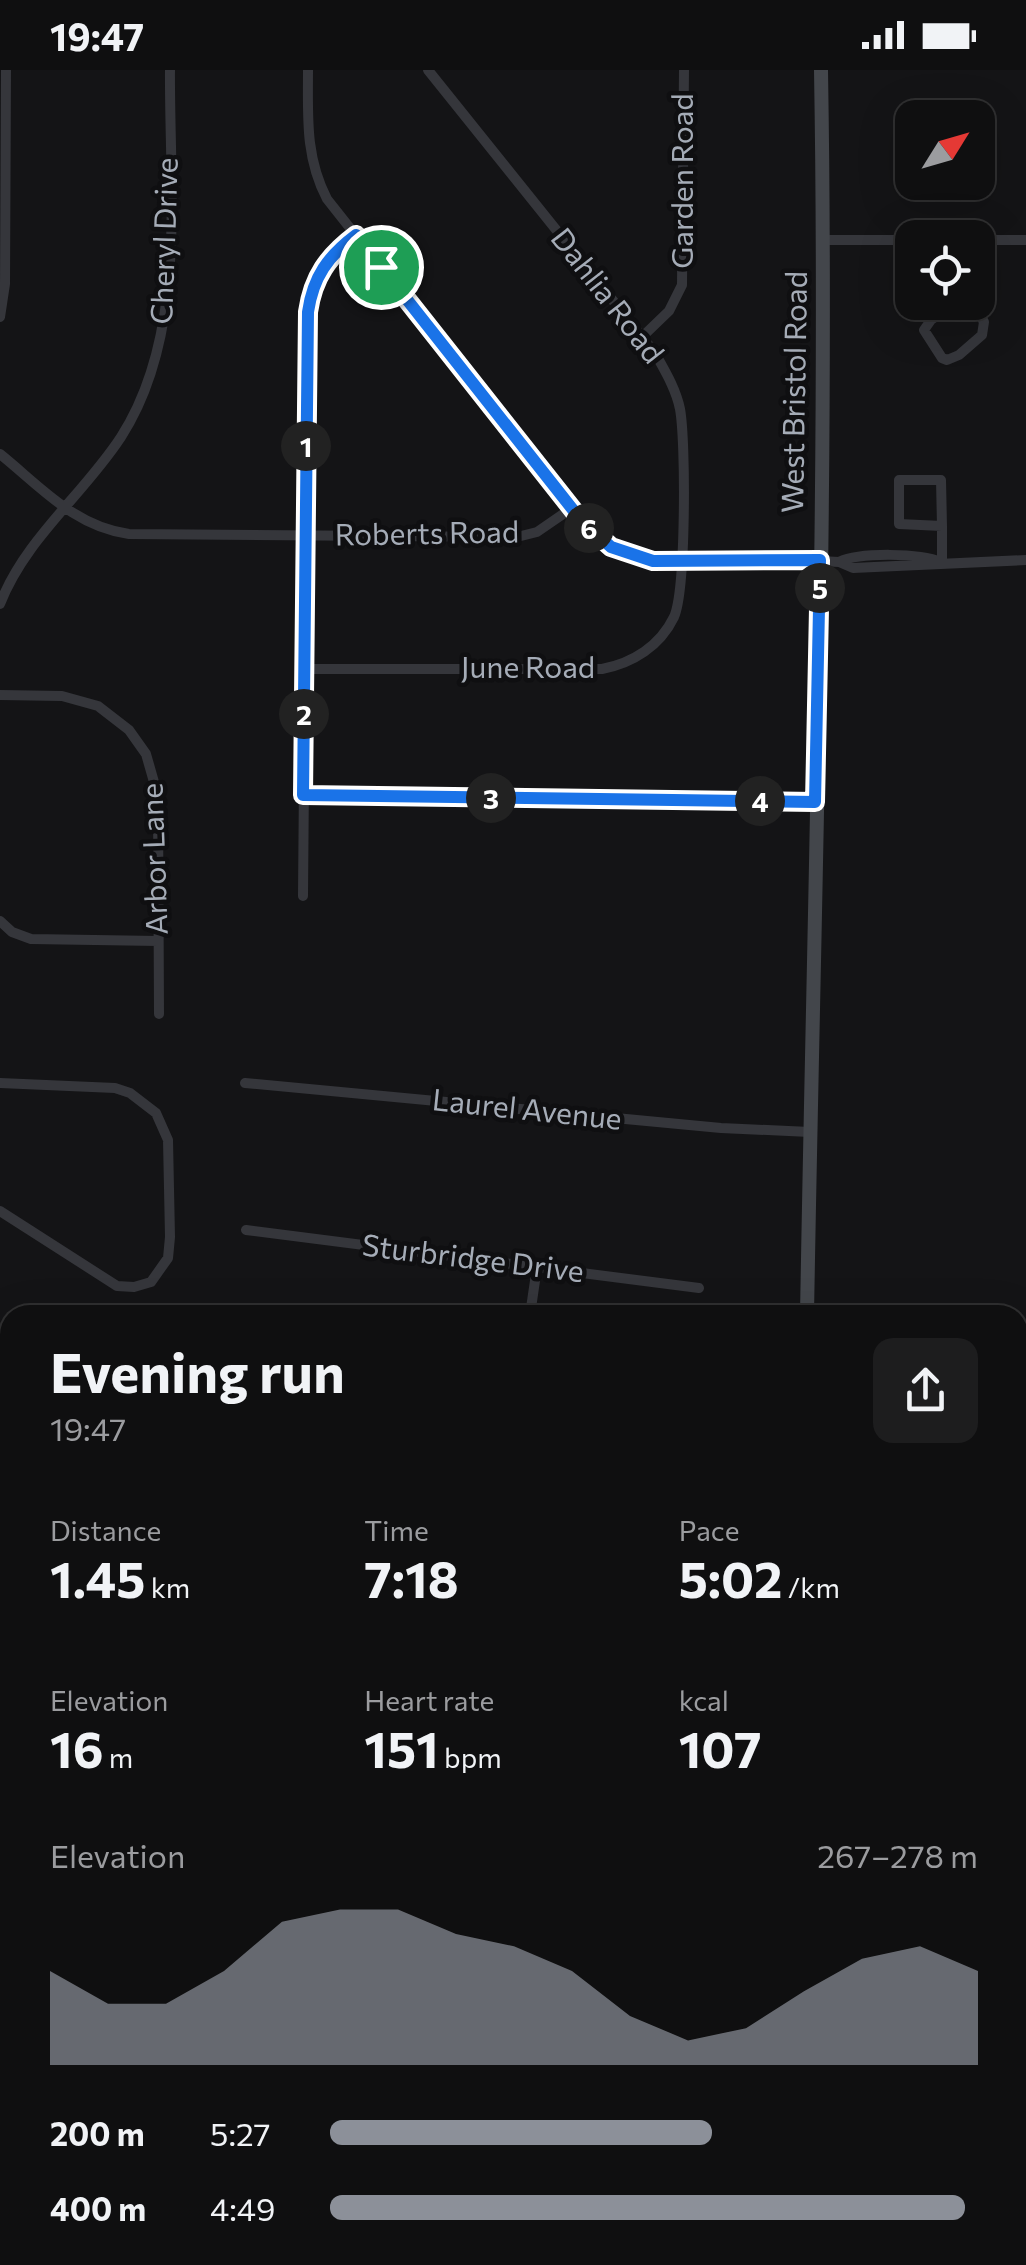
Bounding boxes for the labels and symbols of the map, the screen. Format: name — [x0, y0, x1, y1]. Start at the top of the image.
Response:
street label: Garden Road — [662, 93, 699, 269]
north arrow — [895, 100, 995, 200]
street label: Cheryl Drive — [141, 157, 184, 325]
street label: Dahlia Road — [545, 219, 673, 370]
pin — [339, 225, 424, 310]
street label: West Bristol Road — [772, 271, 813, 513]
pin: 1 — [281, 421, 331, 471]
pin: 6 — [564, 503, 614, 553]
street label: Roberts Road — [334, 511, 519, 552]
pin: 5 — [795, 563, 845, 613]
street label: June Road — [461, 647, 595, 684]
pin: 2 — [279, 689, 329, 739]
pin: 3 — [466, 773, 516, 823]
pin: 4 — [735, 776, 785, 826]
street label: Arbor Lane — [131, 783, 174, 936]
street label: Laurel Avenue — [431, 1079, 624, 1136]
street label: Sturbridge Drive — [360, 1225, 586, 1288]

